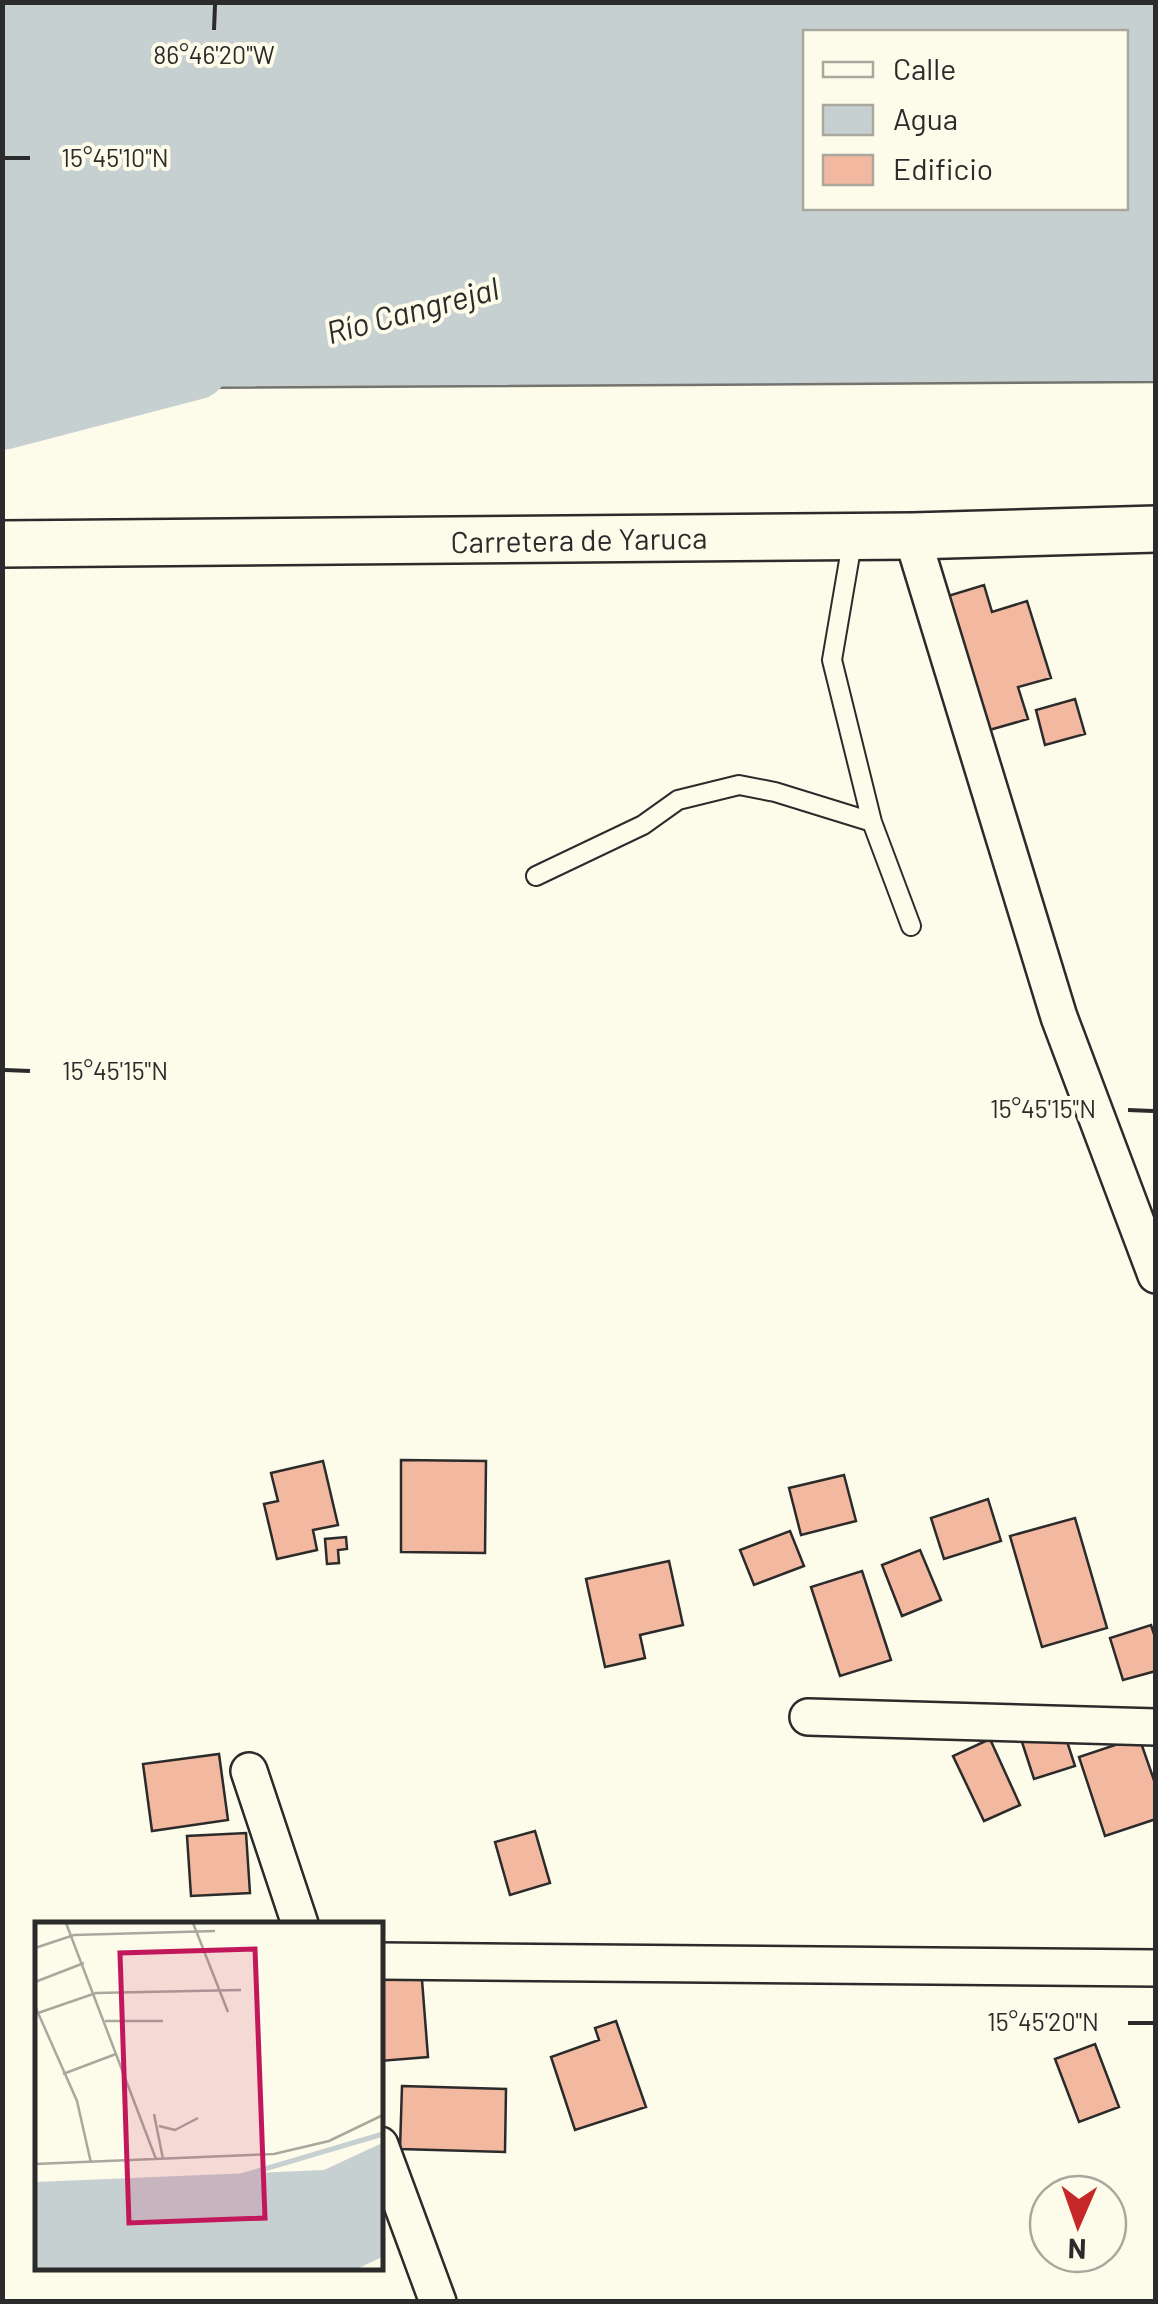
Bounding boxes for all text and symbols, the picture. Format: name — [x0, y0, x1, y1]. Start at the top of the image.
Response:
legend — [803, 30, 1128, 210]
text: 86°46'20"W — [153, 39, 275, 69]
text: Calle — [893, 50, 956, 86]
text: Agua — [893, 100, 958, 136]
text: 15°45'10"N — [61, 142, 169, 172]
text: Edificio — [893, 150, 993, 186]
water label: Río Cangrejal — [322, 268, 502, 350]
street label: Carretera de Yaruca — [450, 519, 708, 559]
text: 15°45'15"N — [62, 1055, 168, 1085]
text: 15°45'15"N — [990, 1093, 1096, 1123]
inset map — [35, 1922, 382, 2269]
text: 15°45'20"N — [987, 2006, 1099, 2036]
north arrow — [1028, 2174, 1128, 2274]
text: N — [1067, 2233, 1087, 2267]

